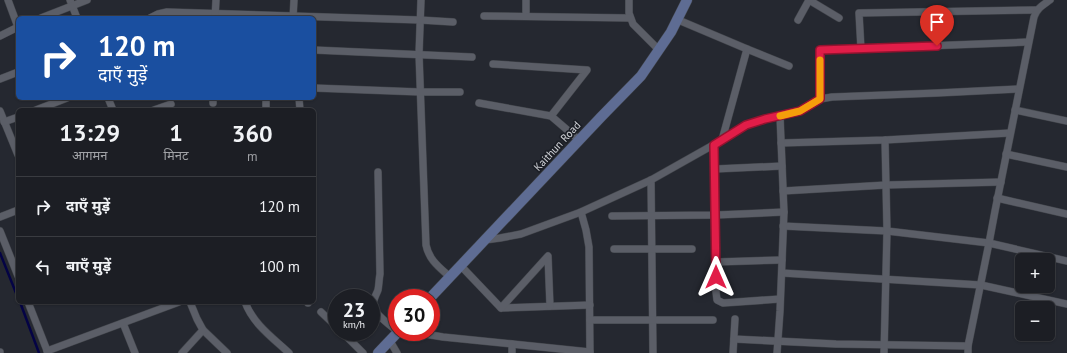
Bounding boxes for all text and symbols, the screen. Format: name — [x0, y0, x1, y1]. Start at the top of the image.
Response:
pin — [920, 5, 954, 46]
icon: arrive — [926, 11, 948, 33]
text: 120 m — [98, 27, 175, 64]
icon: right — [32, 32, 84, 84]
text: दाएँ मुड़ें — [98, 63, 147, 86]
text: 13:29 — [59, 117, 120, 148]
text: 1 — [169, 117, 183, 148]
text: 360 — [232, 118, 273, 149]
street label: Kaithun Road — [530, 118, 584, 174]
text: आगमन — [72, 147, 108, 164]
text: मिनट — [164, 147, 188, 164]
text: m — [247, 148, 257, 165]
icon: right — [32, 196, 54, 218]
text: दाएँ मुड़ें — [66, 196, 110, 215]
text: 120 m — [259, 197, 300, 216]
map controls — [1015, 253, 1055, 341]
button: + — [1015, 253, 1055, 293]
icon: left — [32, 256, 54, 278]
text: बाएँ मुड़ें — [66, 256, 111, 275]
position arrow — [695, 256, 737, 298]
text: 100 m — [259, 257, 300, 276]
speed limit sign: 30 — [388, 289, 440, 341]
text: 23 — [343, 297, 365, 323]
button: − — [1015, 301, 1055, 341]
text: km/h — [343, 318, 365, 331]

